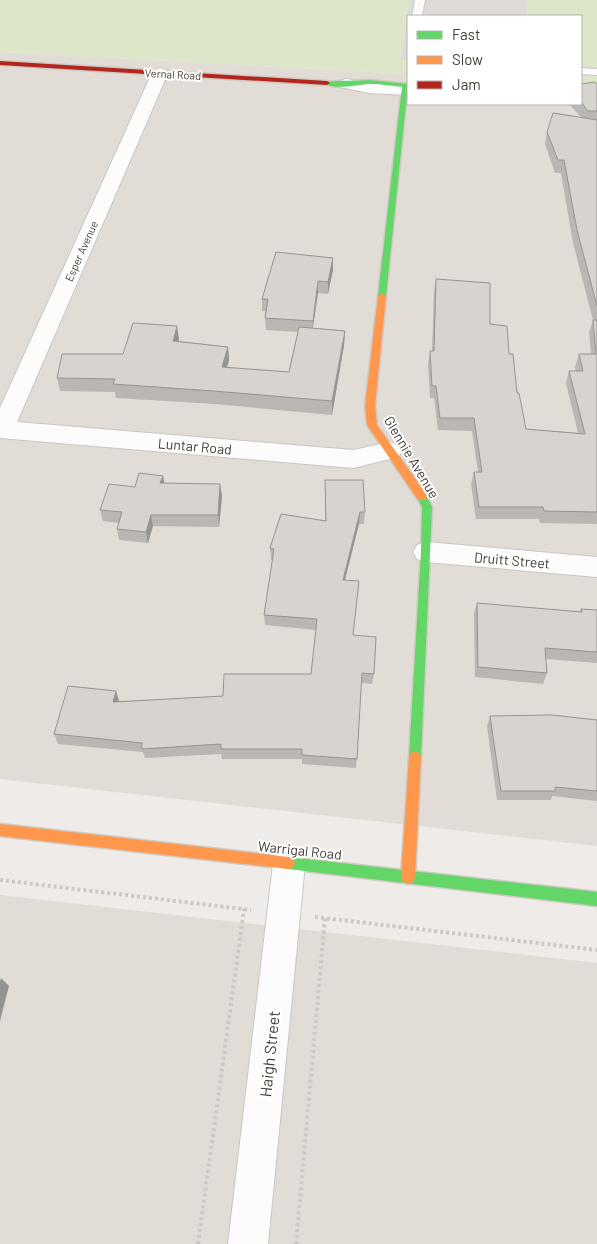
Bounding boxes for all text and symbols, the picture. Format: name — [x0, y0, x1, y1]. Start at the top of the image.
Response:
legend — [407, 15, 582, 105]
text: Fast — [452, 25, 480, 43]
text: Slow — [452, 50, 483, 68]
street label: Vernal Road — [144, 66, 202, 82]
text: Jam — [452, 75, 481, 93]
street label: Esper Avenue — [62, 219, 100, 283]
street label: Glennie Avenue — [381, 413, 443, 501]
street label: Luntar Road — [157, 434, 233, 458]
street label: Druitt Street — [473, 548, 551, 572]
street label: Warrigal Road — [257, 837, 343, 863]
street label: Haigh Street — [255, 1010, 283, 1098]

